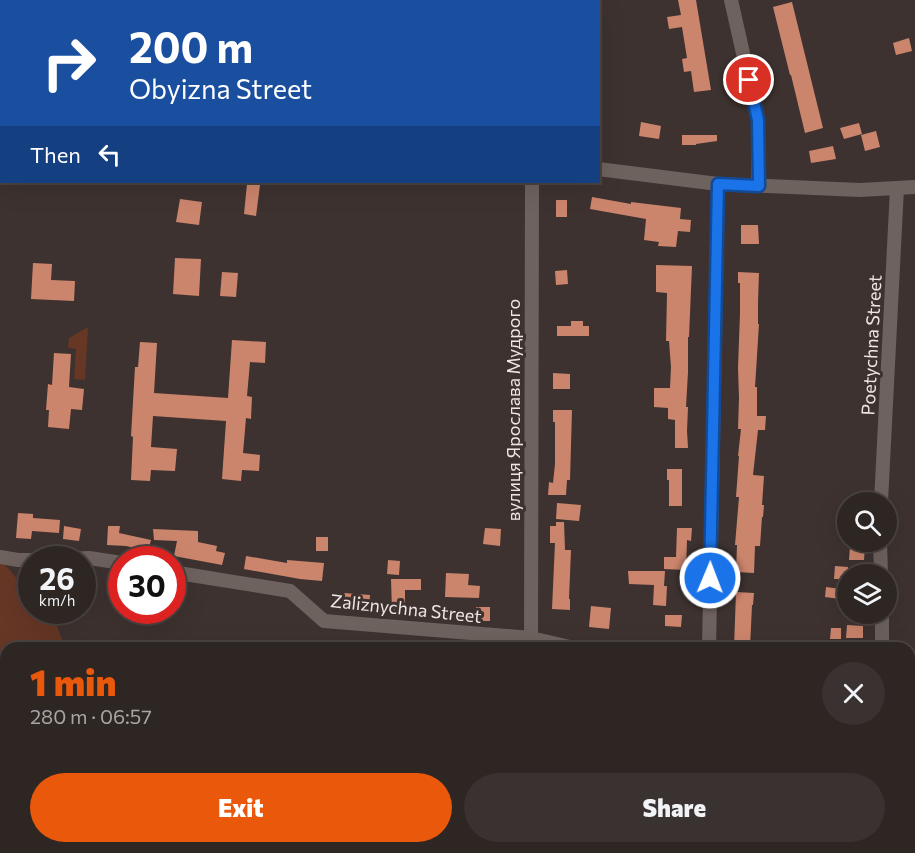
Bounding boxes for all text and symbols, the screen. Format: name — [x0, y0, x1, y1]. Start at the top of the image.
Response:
text: 200 m — [129, 20, 253, 72]
icon: right — [30, 24, 108, 102]
pin — [723, 54, 774, 105]
icon: arrive — [732, 63, 765, 96]
text: Obyizna Street — [129, 72, 312, 105]
icon: left — [93, 138, 126, 171]
text: Then — [30, 141, 81, 168]
street label: Poetychna Street — [856, 274, 886, 416]
street label: вулиця Ярослава Мудрого — [502, 299, 524, 521]
map controls — [837, 492, 897, 624]
button: search — [837, 492, 897, 552]
speed limit sign: 30 — [108, 546, 186, 624]
position arrow — [678, 546, 742, 610]
text: 26 — [39, 559, 75, 596]
button: layers — [837, 564, 897, 624]
street label: Zaliznychna Street — [329, 589, 483, 627]
text: km/h — [39, 591, 75, 609]
text: 1 min — [30, 659, 116, 703]
button: close — [822, 662, 885, 725]
text: 280 m · 06:57 — [30, 704, 152, 728]
button: Exit — [30, 773, 452, 842]
button: Share — [464, 773, 885, 842]

